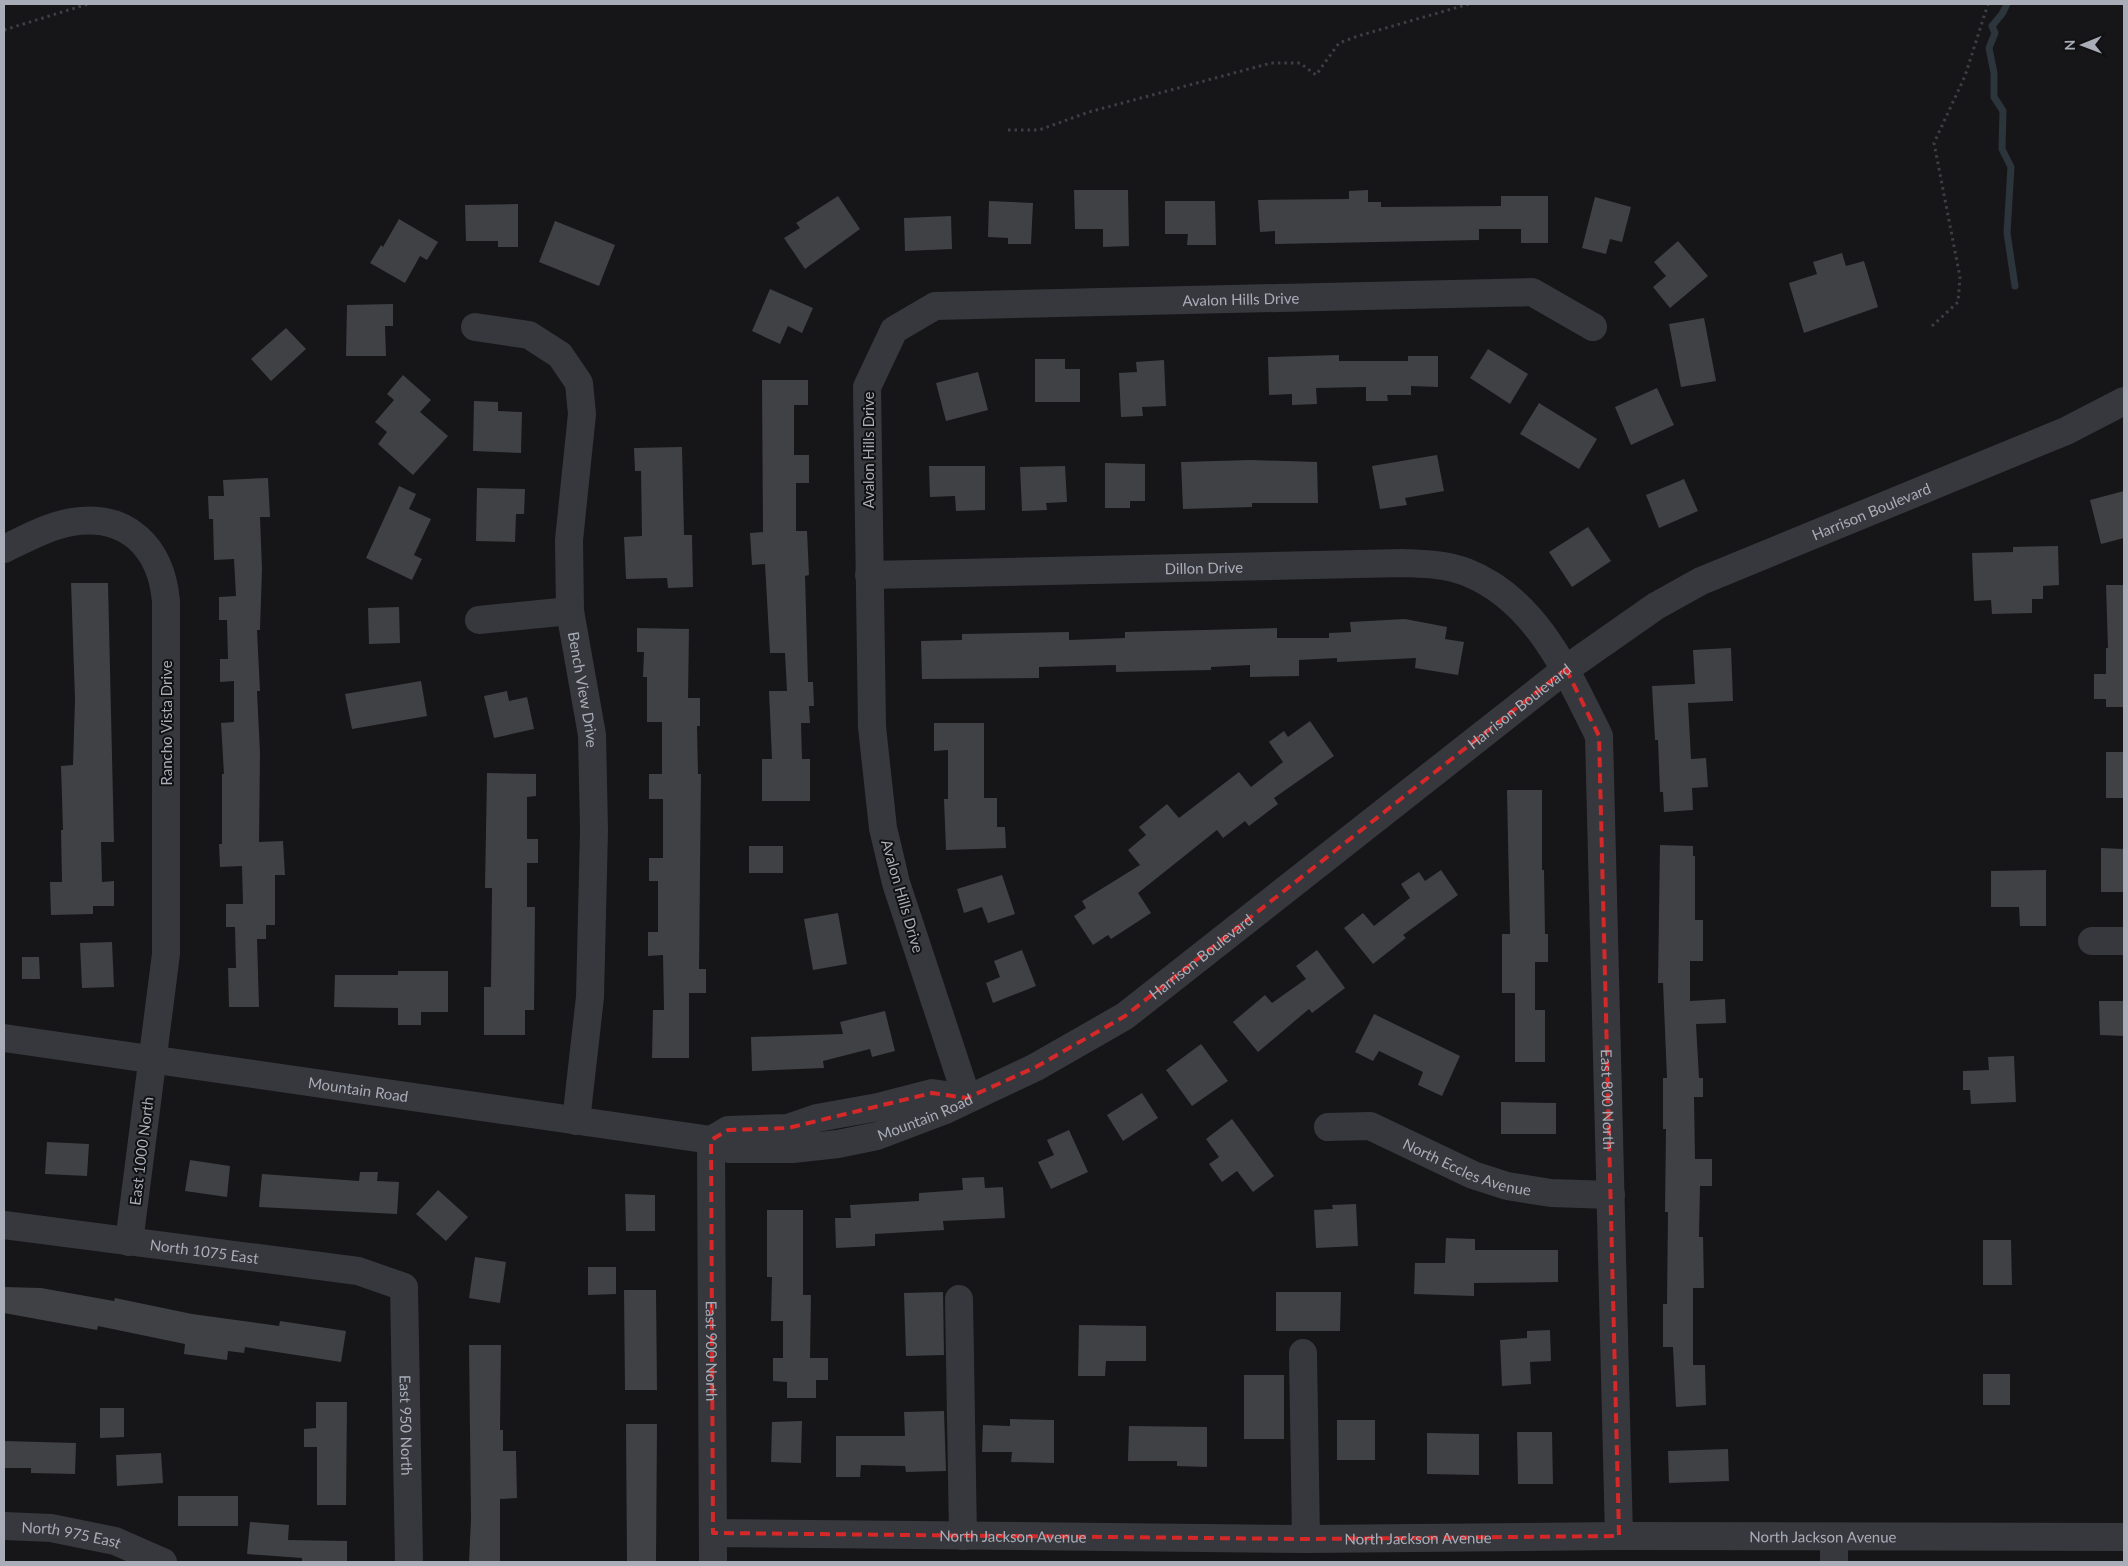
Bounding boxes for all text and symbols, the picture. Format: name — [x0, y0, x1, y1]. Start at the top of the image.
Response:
north arrow — [2058, 20, 2108, 70]
text: N — [2061, 40, 2078, 51]
street label: Avalon Hills Drive — [1182, 288, 1300, 309]
street label: Avalon Hills Drive — [859, 391, 877, 508]
street label: Harrison Boulevard — [1809, 479, 1933, 544]
street label: Dillon Drive — [1164, 558, 1243, 577]
street label: Bench View Drive — [565, 630, 601, 748]
street label: Rancho Vista Drive — [157, 660, 175, 786]
street label: Harrison Boulevard — [1464, 660, 1574, 752]
street label: Avalon Hills Drive — [878, 837, 928, 955]
street label: Harrison Boulevard — [1145, 910, 1256, 1003]
street label: East 800 North — [1598, 1049, 1618, 1150]
street label: Mountain Road — [307, 1073, 410, 1105]
street label: Mountain Road — [875, 1089, 975, 1144]
street label: East 1000 North — [125, 1096, 157, 1206]
street label: North Eccles Avenue — [1400, 1134, 1533, 1199]
street label: North 1075 East — [149, 1235, 260, 1267]
street label: East 900 North — [703, 1301, 721, 1401]
street label: East 950 North — [397, 1375, 416, 1476]
street label: North 975 East — [21, 1518, 125, 1552]
street label: North Jackson Avenue — [939, 1526, 1087, 1546]
street label: North Jackson Avenue — [1749, 1527, 1897, 1546]
street label: North Jackson Avenue — [1344, 1528, 1492, 1548]

